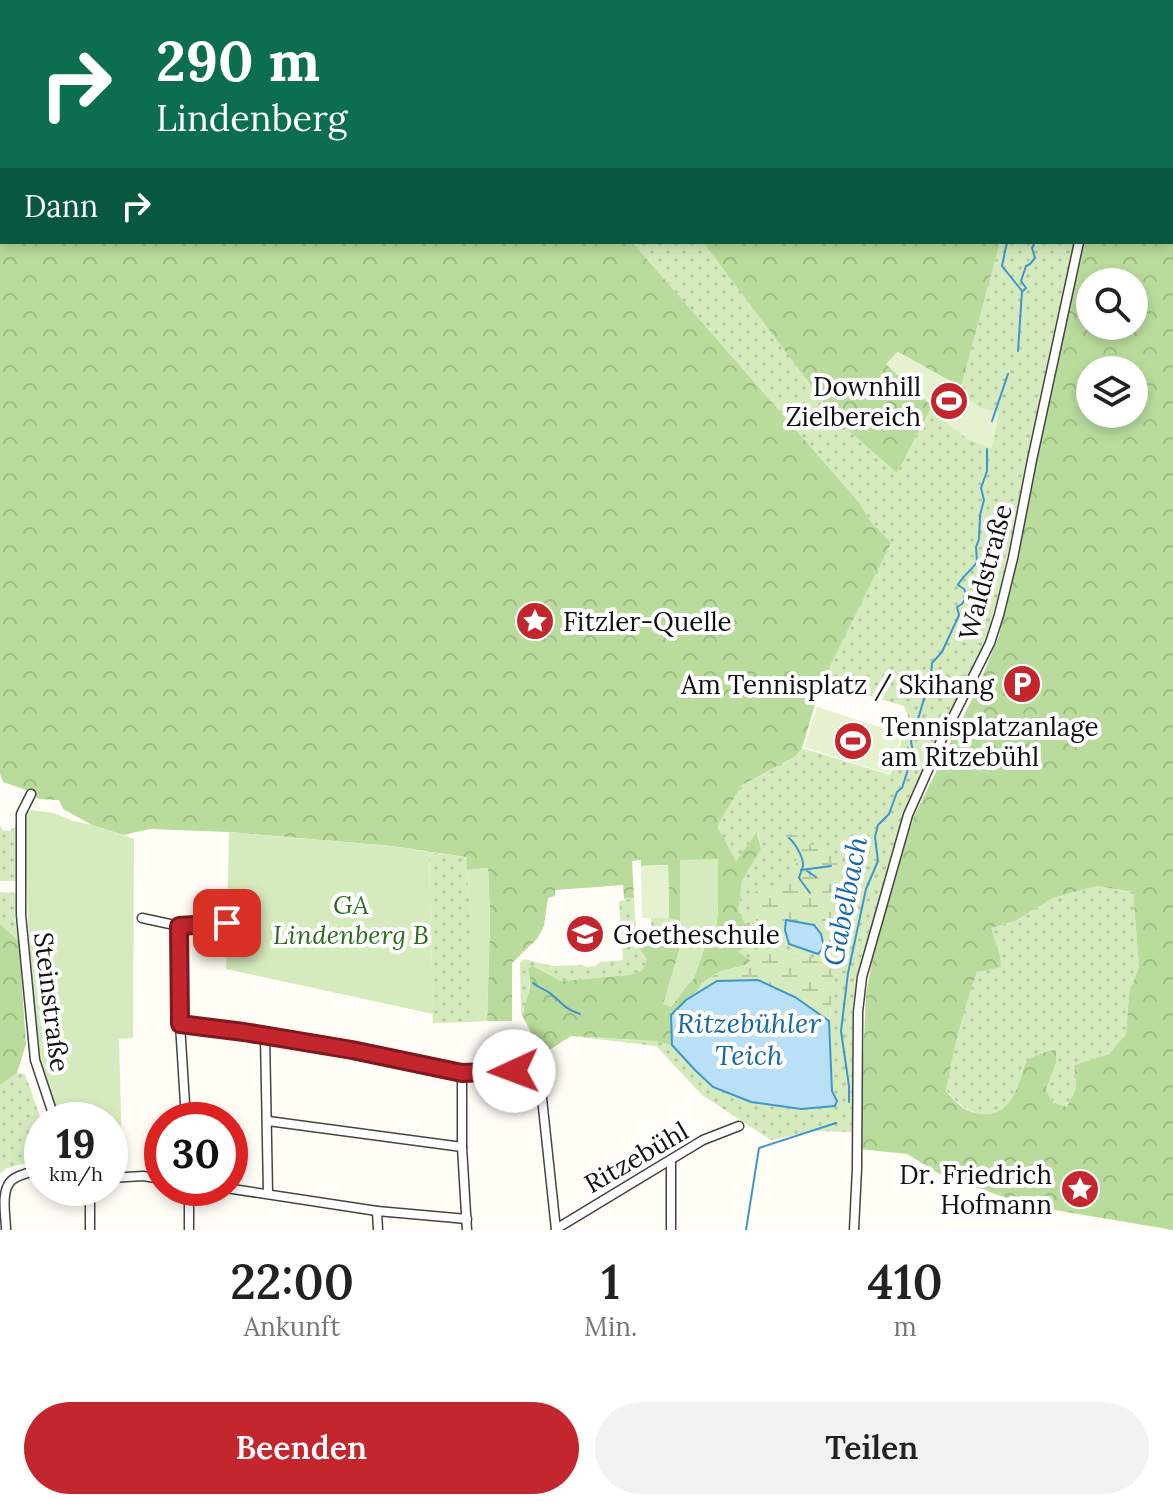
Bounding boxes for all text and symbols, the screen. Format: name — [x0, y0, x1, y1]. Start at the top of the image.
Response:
text: 290 m — [156, 25, 320, 96]
icon: right — [24, 32, 128, 136]
text: Lindenberg — [156, 95, 347, 141]
icon: right — [114, 184, 158, 228]
text: Dann — [24, 187, 98, 225]
map controls — [1076, 268, 1148, 428]
button: search — [1076, 268, 1148, 340]
button: layers — [1076, 356, 1148, 428]
place label: Downhill Zielbereich — [786, 370, 921, 433]
sports icon: Downhill Zielbereich — [928, 380, 970, 422]
street label: Waldstraße — [951, 500, 1019, 644]
place icon: Fitzler-Quelle — [514, 600, 556, 642]
place label: Fitzler-Quelle — [563, 605, 732, 638]
parking icon: Am Tennisplatz / Skihang — [1001, 663, 1043, 705]
place label: Am Tennisplatz / Skihang — [680, 668, 995, 702]
place label: Tennisplatzanlage am Ritzebühl — [881, 710, 1099, 773]
sports icon: Tennisplatzanlage am Ritzebühl — [832, 720, 874, 762]
water label: Gabelbach — [815, 833, 875, 969]
park label: GA Lindenberg B — [273, 888, 429, 951]
pin — [193, 889, 261, 957]
icon: arrive — [205, 901, 249, 945]
school or university icon: Goetheschule — [564, 913, 606, 955]
place label: Goetheschule — [613, 918, 780, 951]
street label: Steinstraße — [27, 930, 77, 1074]
water label: Ritzebühler Teich — [677, 1005, 821, 1073]
position arrow — [472, 1029, 556, 1113]
speed limit sign: 30 — [144, 1102, 248, 1206]
street label: Ritzebühl — [578, 1114, 694, 1200]
text: 19 — [56, 1118, 96, 1169]
place label: Dr. Friedrich Hofmann — [899, 1158, 1052, 1221]
text: km/h — [49, 1161, 103, 1186]
place icon: Dr. Friedrich Hofmann — [1059, 1168, 1101, 1210]
text: 22:00 — [230, 1251, 354, 1312]
text: 1 — [601, 1251, 620, 1312]
text: 410 — [868, 1251, 943, 1312]
text: Ankunft — [244, 1310, 340, 1343]
text: Min. — [584, 1310, 637, 1343]
text: m — [894, 1310, 917, 1343]
button: Beenden — [24, 1402, 579, 1494]
button: Teilen — [595, 1402, 1149, 1494]

